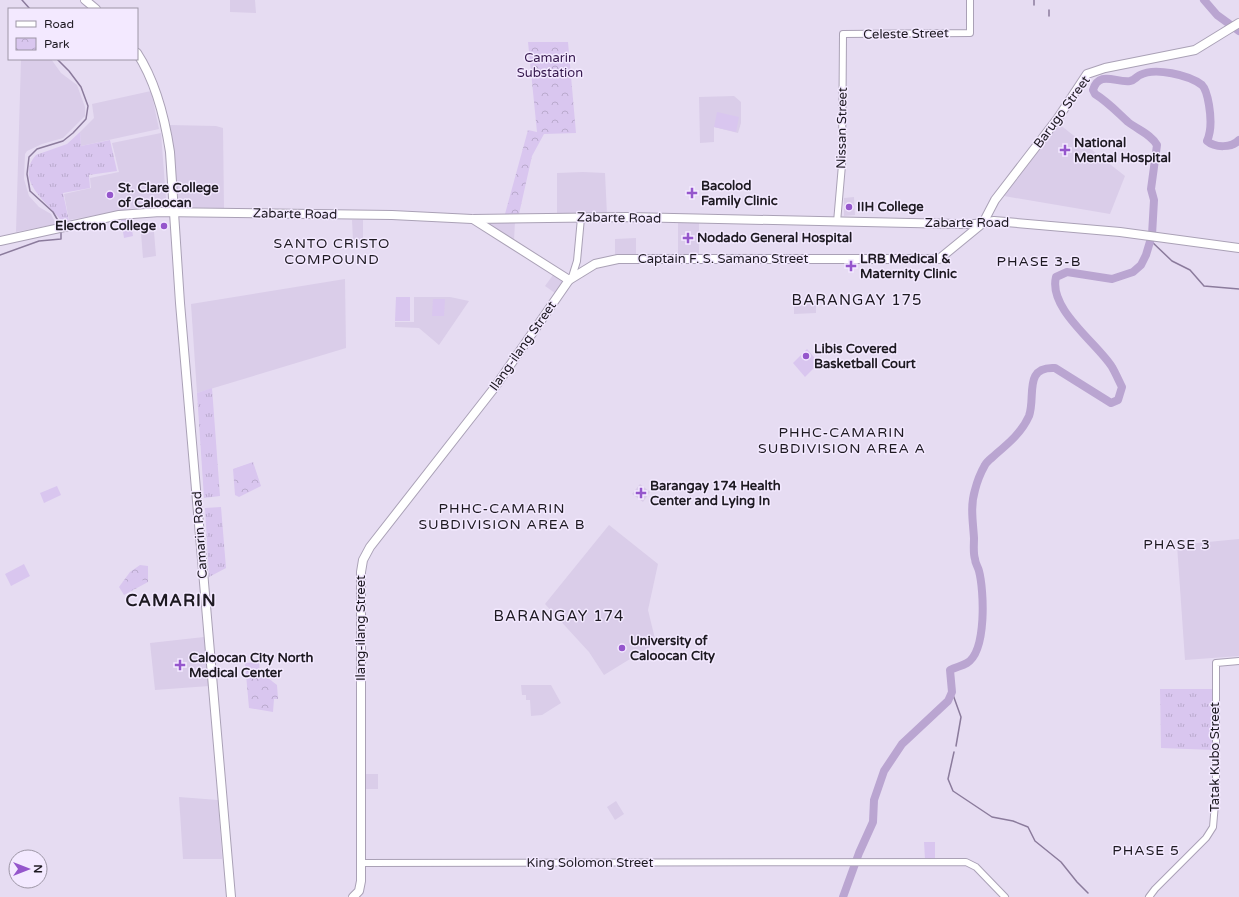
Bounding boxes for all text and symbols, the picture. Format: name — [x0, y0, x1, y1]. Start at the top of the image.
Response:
legend — [8, 8, 138, 60]
text: Road — [44, 17, 74, 31]
street label: Celeste Street — [863, 25, 949, 43]
text: Park — [44, 37, 70, 51]
park label: Camarin Substation — [517, 50, 583, 81]
street label: Barugo Street — [1030, 73, 1094, 151]
street label: Nissan Street — [833, 87, 851, 169]
place label: National Mental Hospital — [1074, 135, 1171, 166]
marker: National Mental Hospital — [1059, 144, 1071, 156]
place label: Bacolod Family Clinic — [701, 178, 778, 209]
place label: St. Clare College of Caloocan — [118, 180, 219, 211]
marker: Bacolod Family Clinic — [686, 187, 698, 199]
marker: St. Clare College of Caloocan — [105, 190, 115, 200]
place label: IIH College — [857, 199, 924, 215]
marker: IIH College — [844, 202, 854, 212]
street label: Zabarte Road — [253, 205, 337, 223]
street label: Zabarte Road — [577, 209, 661, 227]
street label: Zabarte Road — [925, 215, 1009, 231]
place label: Electron College — [55, 218, 157, 234]
marker: Electron College — [159, 221, 169, 231]
place label: Nodado General Hospital — [697, 230, 852, 246]
marker: Nodado General Hospital — [682, 232, 694, 244]
district label: SANTO CRISTO COMPOUND — [274, 235, 390, 268]
street label: Captain F. S. Samano Street — [638, 251, 808, 267]
place label: LRB Medical & Maternity Clinic — [860, 251, 957, 282]
district label: PHASE 3-B — [997, 253, 1081, 270]
marker: LRB Medical & Maternity Clinic — [845, 260, 857, 272]
district label: BARANGAY 175 — [792, 291, 922, 309]
street label: Ilang-ilang Street — [486, 298, 560, 394]
place label: Libis Covered Basketball Court — [814, 341, 916, 372]
marker: Libis Covered Basketball Court — [801, 351, 811, 361]
district label: PHHC-CAMARIN SUBDIVISION AREA A — [758, 424, 926, 457]
place label: Barangay 174 Health Center and Lying In — [650, 478, 781, 509]
marker: Barangay 174 Health Center and Lying In — [635, 487, 647, 499]
street label: Camarin Road — [189, 491, 211, 579]
district label: PHHC-CAMARIN SUBDIVISION AREA B — [418, 500, 586, 533]
district label: PHASE 3 — [1143, 536, 1211, 553]
street label: Ilang-ilang Street — [353, 575, 369, 681]
district label: CAMARIN — [125, 590, 217, 611]
district label: BARANGAY 174 — [494, 607, 624, 625]
place label: University of Caloocan City — [630, 633, 715, 664]
marker: University of Caloocan City — [617, 643, 627, 653]
place label: Caloocan City North Medical Center — [189, 650, 314, 681]
marker: Caloocan City North Medical Center — [174, 659, 186, 671]
street label: Tatak Kubo Street — [1207, 702, 1223, 812]
district label: PHASE 5 — [1112, 842, 1180, 859]
north arrow — [8, 849, 48, 889]
street label: King Solomon Street — [527, 855, 653, 871]
text: N — [31, 865, 44, 873]

